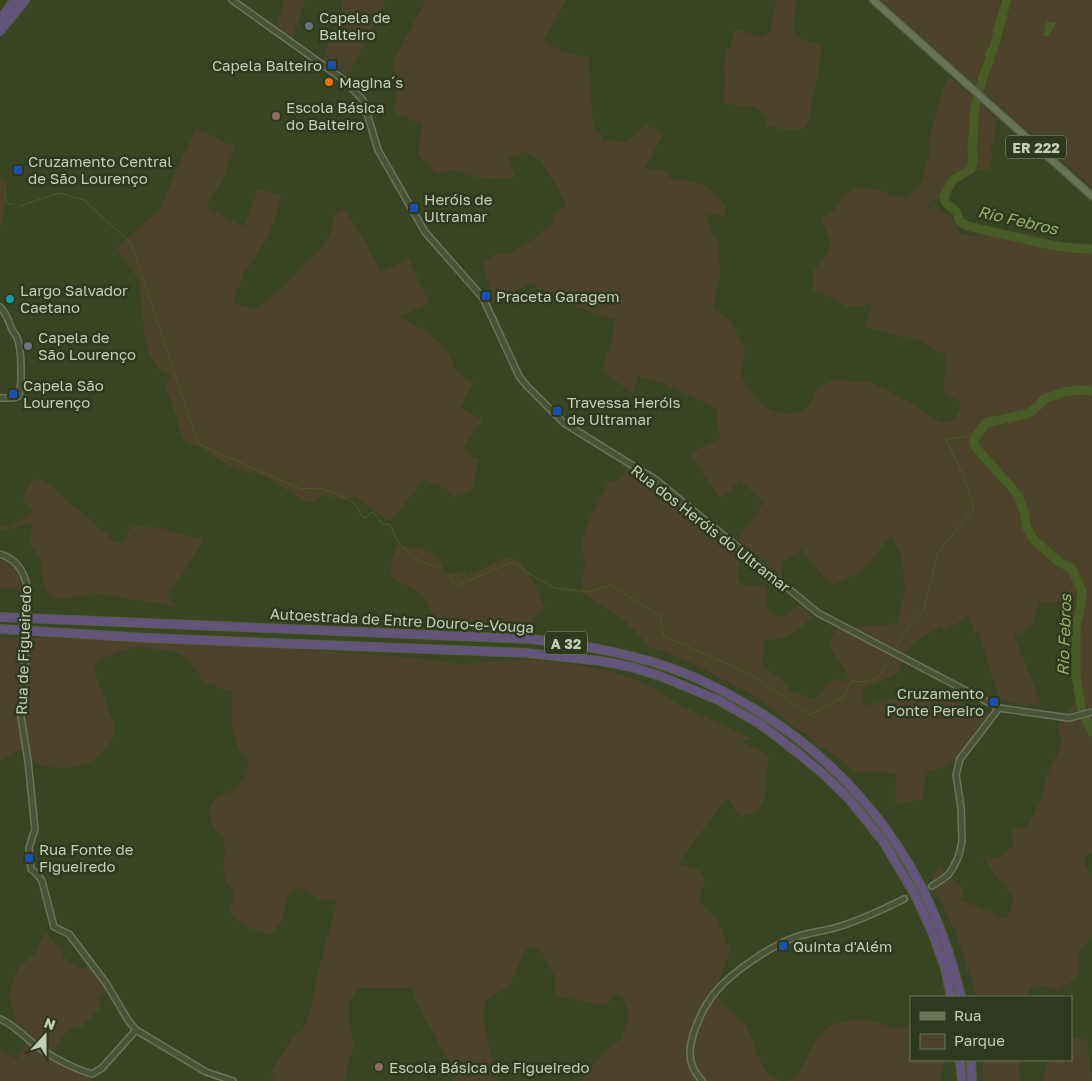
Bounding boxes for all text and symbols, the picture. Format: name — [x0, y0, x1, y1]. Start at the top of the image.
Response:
place label: Capela de Balteiro — [319, 8, 391, 43]
marker: Capela de Balteiro — [303, 20, 315, 32]
place label: Capela Balteiro — [212, 56, 322, 74]
marker: Capela Balteiro — [326, 59, 338, 71]
place label: Magina´s — [339, 73, 403, 91]
marker: Magina´s — [323, 76, 335, 88]
place label: Escola Básica do Balteiro — [286, 98, 384, 133]
marker: Escola Básica do Balteiro — [270, 110, 282, 122]
road number: ER 222 — [1006, 136, 1066, 158]
place label: Cruzamento Central de São Lourenço — [28, 152, 172, 187]
marker: Cruzamento Central de São Lourenço — [12, 164, 24, 176]
place label: Heróis de Ultramar — [424, 190, 493, 225]
water label: Rio Febros — [976, 201, 1061, 239]
marker: Heróis de Ultramar — [408, 202, 420, 214]
place label: Largo Salvador Caetano — [20, 281, 128, 316]
place label: Praceta Garagem — [496, 287, 620, 305]
marker: Praceta Garagem — [480, 290, 492, 302]
marker: Largo Salvador Caetano — [4, 293, 16, 305]
place label: Capela de São Lourenço — [38, 328, 136, 363]
marker: Capela de São Lourenço — [22, 340, 34, 352]
place label: Capela São Lourenço — [23, 376, 104, 411]
marker: Capela São Lourenço — [7, 388, 19, 400]
place label: Travessa Heróis de Ultramar — [567, 393, 681, 428]
marker: Travessa Heróis de Ultramar — [551, 405, 563, 417]
street label: Rua dos Heróis do Ultramar — [628, 460, 794, 596]
street label: Rua de Figueiredo — [12, 585, 34, 715]
water label: Rio Febros — [1053, 592, 1075, 676]
street label: Autoestrada de Entre Douro-e-Vouga — [269, 604, 535, 636]
road number: A 32 — [545, 632, 587, 654]
place label: Cruzamento Ponte Pereiro — [886, 684, 984, 719]
marker: Cruzamento Ponte Pereiro — [988, 696, 1000, 708]
place label: Rua Fonte de Figueiredo — [39, 840, 134, 875]
marker: Rua Fonte de Figueiredo — [23, 852, 35, 864]
place label: Quinta d'Além — [793, 937, 892, 955]
marker: Quinta d'Além — [777, 940, 789, 952]
legend — [910, 996, 1072, 1061]
text: Rua — [954, 1006, 981, 1024]
north arrow — [20, 1011, 70, 1061]
text: N — [42, 1014, 58, 1033]
text: Parque — [954, 1031, 1005, 1049]
place label: Escola Básica de Figueiredo — [389, 1058, 589, 1076]
marker: Escola Básica de Figueiredo — [373, 1061, 385, 1073]

